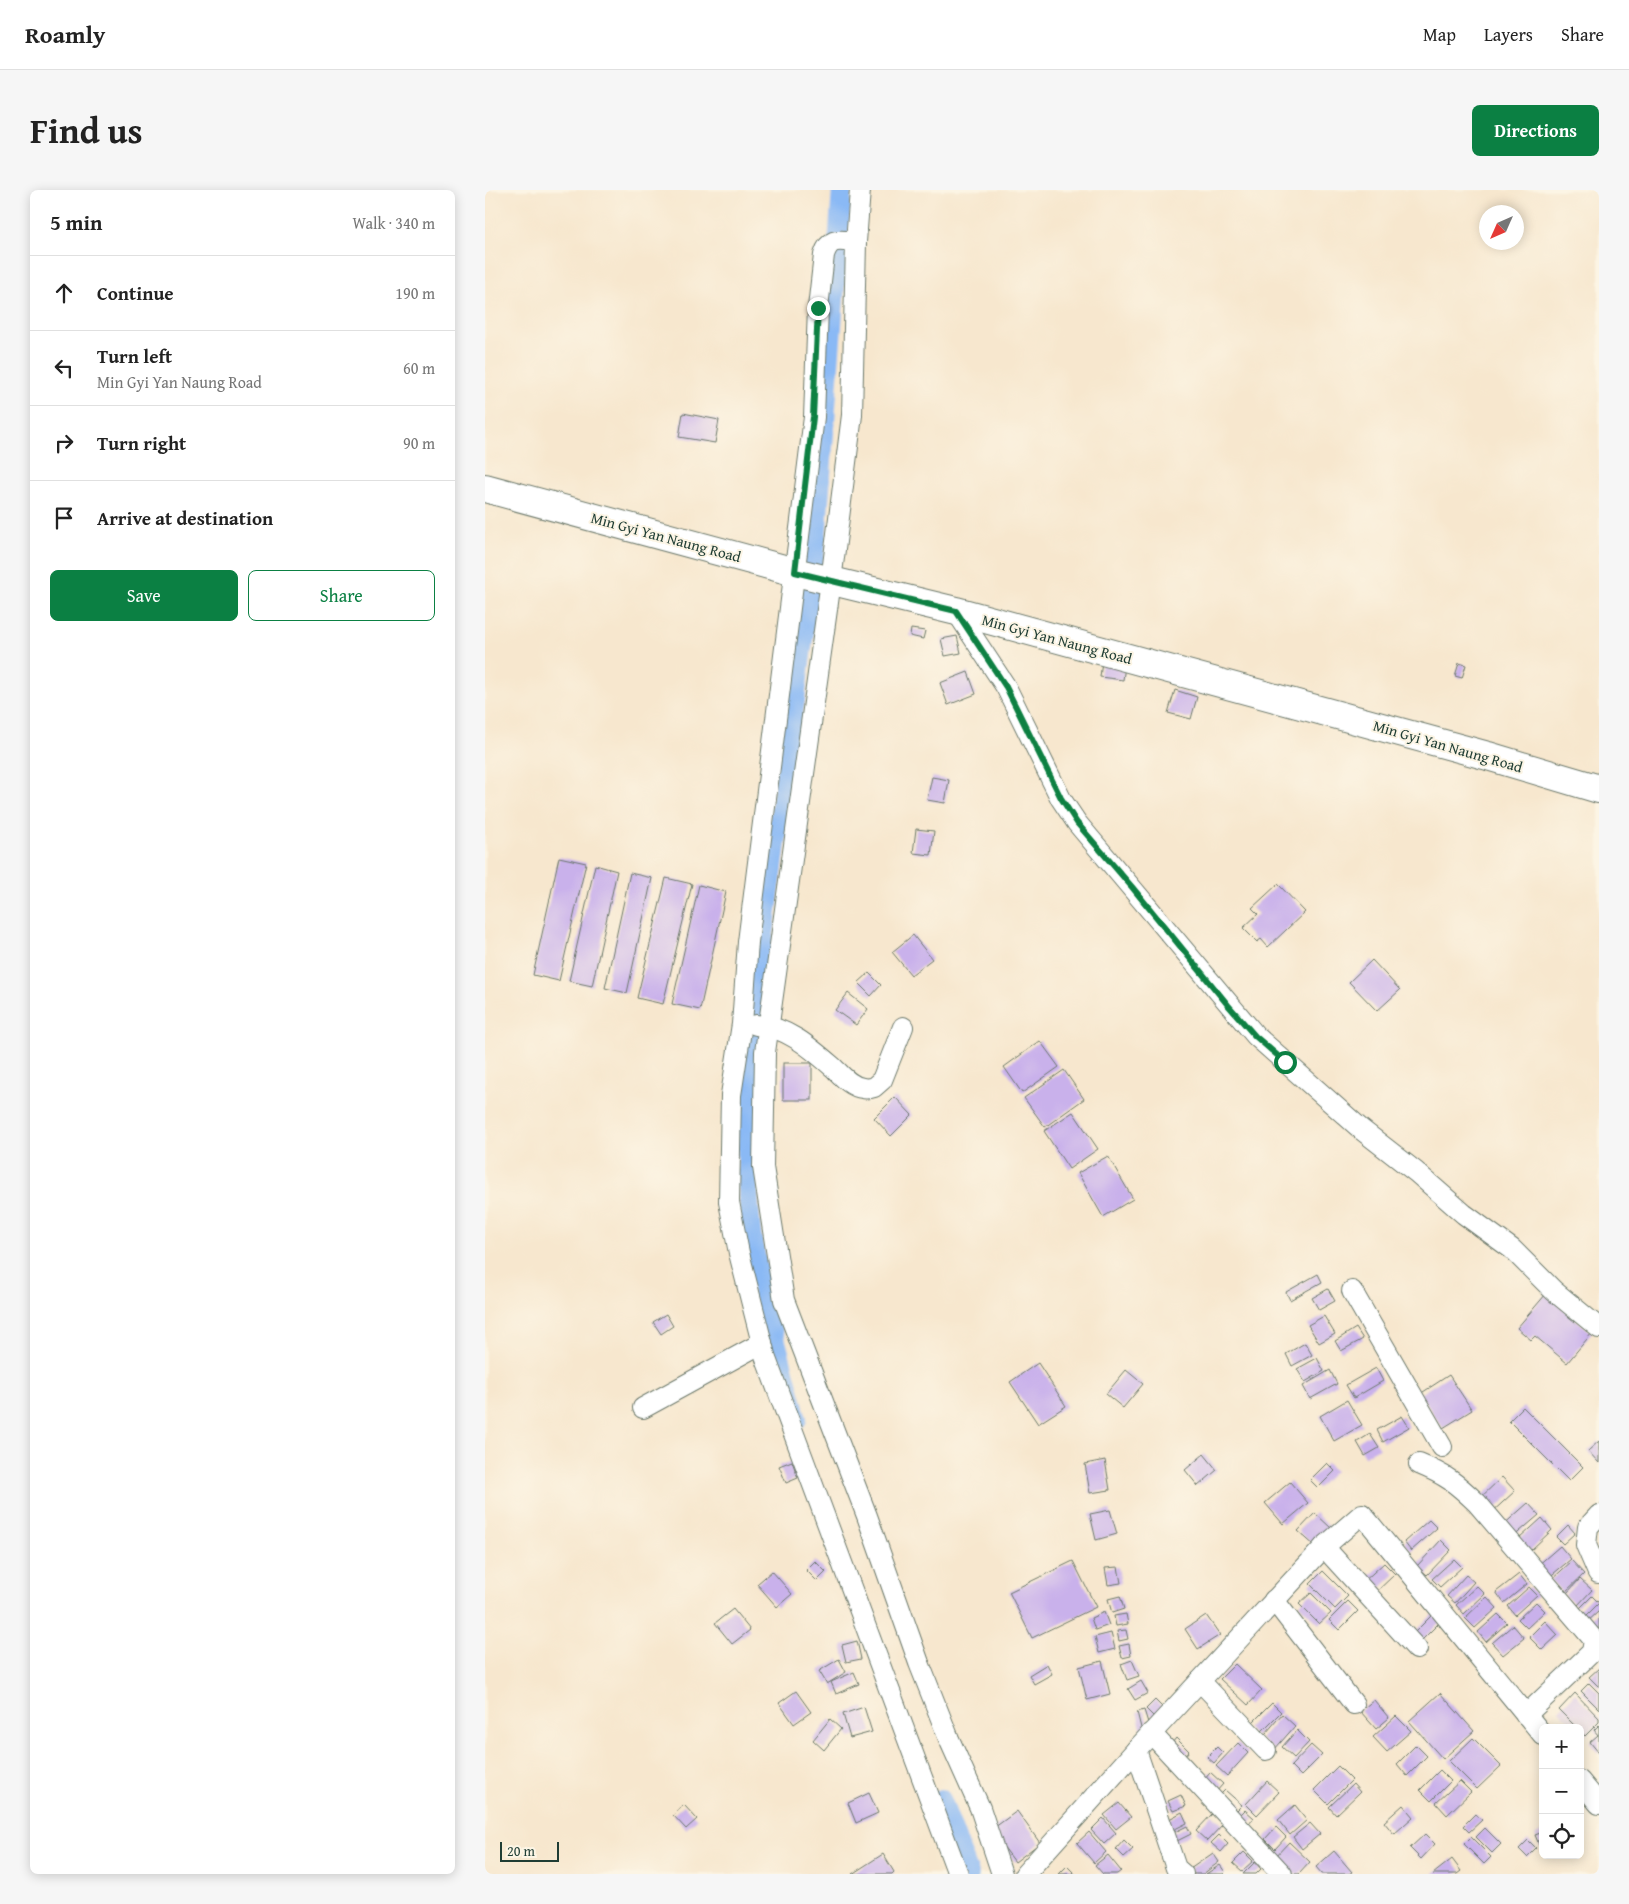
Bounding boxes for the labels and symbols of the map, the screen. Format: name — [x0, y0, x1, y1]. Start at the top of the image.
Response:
north arrow — [1479, 205, 1524, 250]
route end — [807, 297, 830, 320]
street label: Min Gyi Yan Naung Road — [589, 507, 743, 567]
street label: Min Gyi Yan Naung Road — [980, 609, 1134, 669]
street label: Min Gyi Yan Naung Road — [1371, 715, 1525, 777]
route start — [1274, 1051, 1297, 1074]
scale bar — [500, 1839, 559, 1862]

